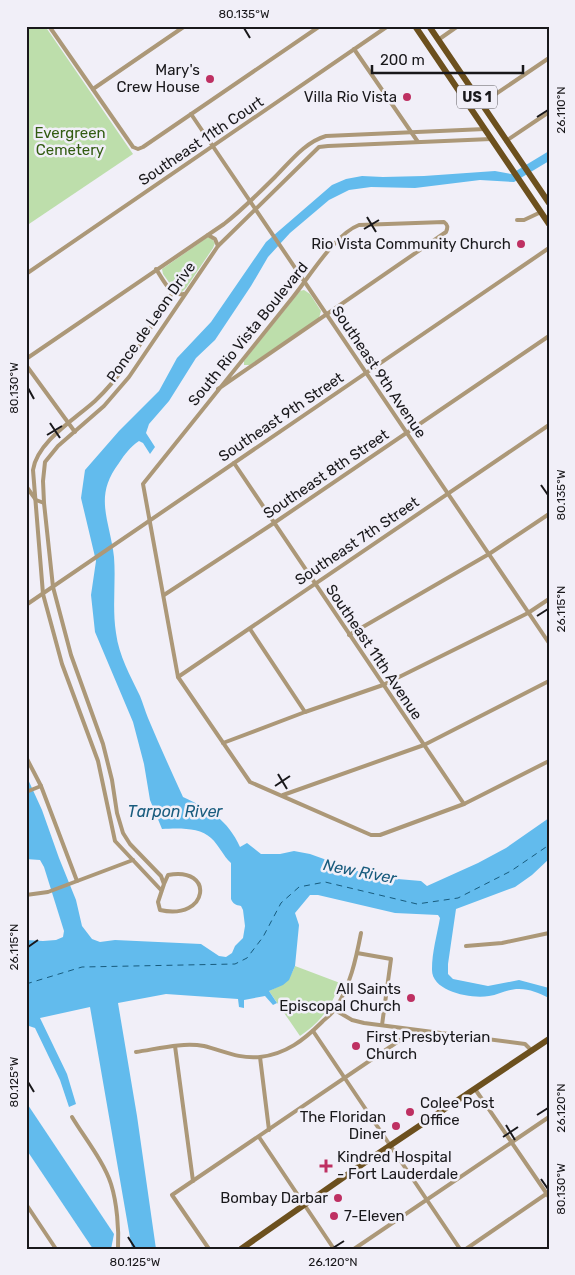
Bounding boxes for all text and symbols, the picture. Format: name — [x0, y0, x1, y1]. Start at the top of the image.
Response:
text: 80.135°W — [218, 7, 270, 21]
scale bar — [372, 42, 524, 74]
text: 200 m — [380, 51, 425, 69]
place label: Mary's Crew House — [116, 61, 200, 96]
marker: Mary's Crew House — [204, 73, 216, 85]
road number: US 1 — [457, 85, 497, 108]
text: 26.110°N — [554, 86, 568, 134]
place label: Villa Rio Vista — [304, 88, 397, 106]
marker: Villa Rio Vista — [401, 91, 413, 103]
street label: Southeast 11th Court — [135, 92, 267, 189]
park label: Evergreen Cemetery — [34, 124, 106, 159]
place label: Rio Vista Community Church — [311, 235, 511, 253]
marker: Rio Vista Community Church — [515, 238, 527, 250]
street label: Ponce de Leon Drive — [103, 258, 199, 386]
street label: South Rio Vista Boulevard — [184, 258, 312, 410]
street label: Southeast 9th Avenue — [328, 302, 430, 442]
text: 80.130°W — [7, 362, 21, 414]
street label: Southeast 9th Street — [215, 368, 347, 465]
street label: Southeast 8th Street — [260, 425, 392, 523]
text: 80.135°W — [554, 469, 568, 521]
street label: Southeast 7th Street — [292, 493, 422, 589]
street label: Southeast 11th Avenue — [322, 581, 426, 723]
text: 26.115°N — [554, 586, 568, 632]
water label: Tarpon River — [128, 802, 223, 821]
water label: New River — [322, 855, 399, 888]
text: 26.115°N — [7, 924, 21, 970]
place label: All Saints Episcopal Church — [279, 980, 401, 1015]
marker: All Saints Episcopal Church — [405, 992, 417, 1004]
place label: First Presbyterian Church — [366, 1028, 490, 1063]
marker: First Presbyterian Church — [350, 1040, 362, 1052]
text: 80.125°W — [7, 1056, 21, 1107]
text: 26.120°N — [554, 1083, 568, 1133]
place label: Colee Post Office — [420, 1094, 494, 1129]
marker: Colee Post Office — [404, 1106, 416, 1118]
place label: The Floridan Diner — [300, 1108, 386, 1143]
marker: The Floridan Diner — [390, 1120, 402, 1132]
place label: Kindred Hospital - Fort Lauderdale — [337, 1148, 458, 1183]
marker: Kindred Hospital - Fort Lauderdale — [319, 1159, 333, 1173]
text: 80.130°W — [554, 1163, 568, 1215]
place label: Bombay Darbar — [220, 1189, 328, 1207]
marker: Bombay Darbar — [332, 1192, 344, 1204]
place label: 7-Eleven — [344, 1207, 405, 1225]
marker: 7-Eleven — [328, 1210, 340, 1222]
text: 80.125°W — [110, 1255, 161, 1269]
text: 26.120°N — [308, 1255, 358, 1269]

